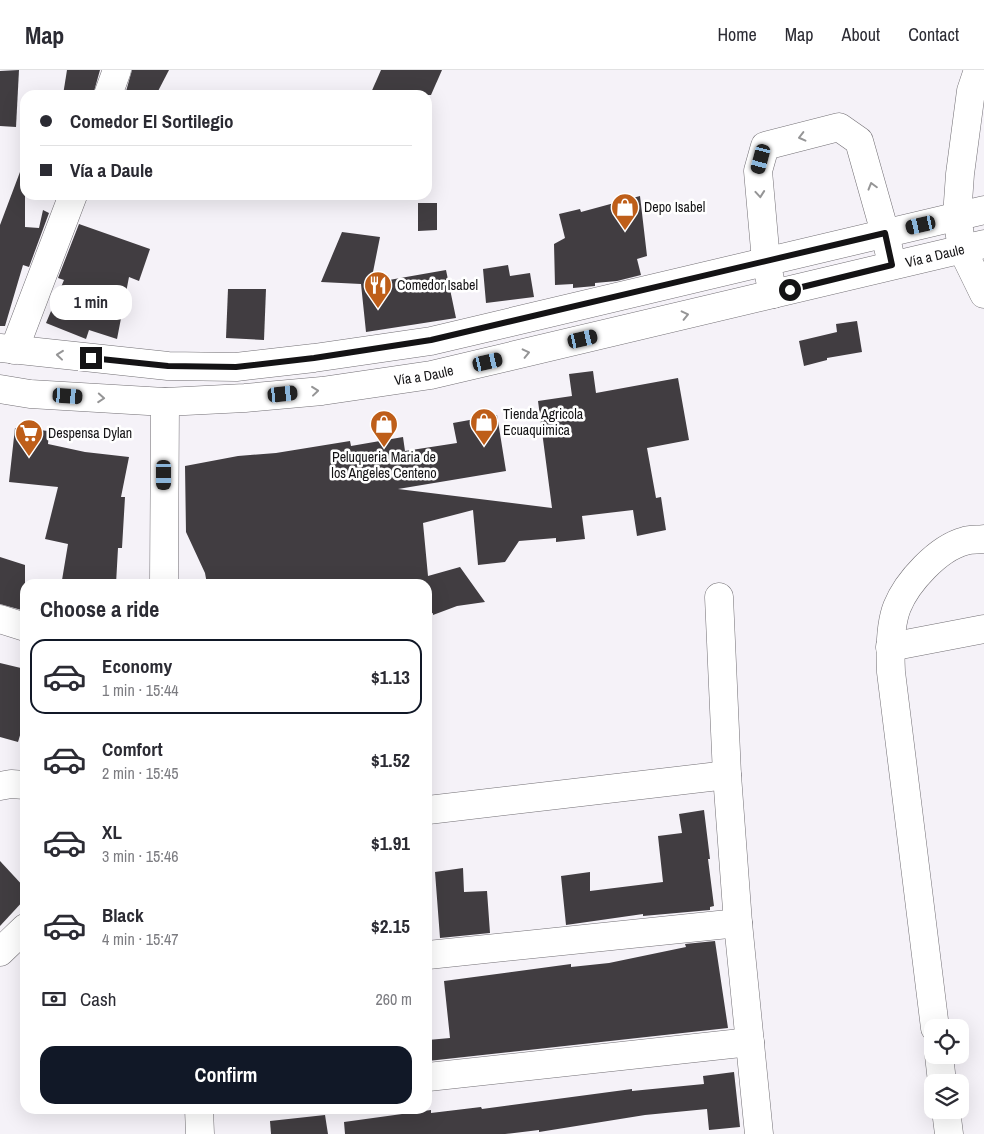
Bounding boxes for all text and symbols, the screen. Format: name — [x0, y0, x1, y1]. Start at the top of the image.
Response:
text: Map — [25, 19, 64, 51]
text: Home — [717, 22, 757, 47]
text: Map — [785, 22, 814, 47]
text: About — [842, 22, 880, 47]
text: Contact — [908, 22, 959, 47]
text: Comedor El Sortilegio — [70, 108, 234, 134]
one-way arrow — [798, 131, 806, 142]
car — [749, 143, 772, 175]
text: Vía a Daule — [70, 157, 153, 183]
one-way arrow — [867, 183, 877, 191]
one-way arrow — [754, 191, 765, 199]
shop icon: Depo Isabel — [610, 192, 640, 231]
place label: Depo Isabel — [644, 198, 705, 216]
car — [904, 214, 937, 236]
street label: Vía a Daule — [904, 240, 966, 271]
restaurant icon: Comedor Isabel — [363, 270, 393, 309]
place label: Comedor Isabel — [397, 276, 478, 294]
route start — [779, 279, 801, 301]
callout: 1 min — [50, 286, 132, 320]
text: 1 min — [74, 291, 108, 313]
one-way arrow — [680, 310, 689, 321]
car — [566, 328, 599, 350]
route end — [80, 347, 102, 369]
one-way arrow — [522, 348, 531, 359]
one-way arrow — [56, 350, 64, 361]
car — [471, 351, 504, 373]
street label: Vía a Daule — [393, 361, 455, 389]
car — [267, 385, 298, 403]
one-way arrow — [311, 386, 319, 397]
car — [52, 387, 83, 405]
one-way arrow — [97, 393, 105, 404]
place label: Tienda Agricola Ecuaquimica — [503, 405, 584, 439]
shop icon: Tienda Agricola Ecuaquimica — [469, 407, 499, 446]
shop icon: Peluqueria Maria de los Angeles Centeno — [369, 409, 399, 448]
supermarket icon: Despensa Dylan — [14, 418, 44, 457]
place label: Despensa Dylan — [48, 424, 132, 442]
place label: Peluqueria Maria de los Angeles Centeno — [331, 448, 437, 482]
car — [156, 460, 171, 490]
text: Choose a ride — [40, 594, 159, 624]
text: Economy — [102, 653, 172, 679]
icon: car — [42, 654, 87, 699]
text: $1.13 — [371, 664, 410, 690]
text: 1 min · 15:44 — [102, 679, 179, 701]
text: Comfort — [102, 736, 163, 762]
icon: car — [42, 737, 87, 782]
text: $1.52 — [371, 747, 410, 773]
text: 2 min · 15:45 — [102, 762, 179, 784]
text: XL — [102, 819, 122, 845]
icon: car — [42, 820, 87, 865]
text: $1.91 — [371, 830, 410, 856]
text: 3 min · 15:46 — [102, 845, 179, 867]
text: Black — [102, 902, 144, 928]
icon: car — [42, 903, 87, 948]
text: $2.15 — [371, 913, 410, 939]
text: 4 min · 15:47 — [102, 928, 179, 950]
icon: cash — [40, 985, 68, 1013]
text: Cash — [80, 986, 116, 1012]
text: 260 m — [376, 988, 412, 1010]
map controls — [924, 1019, 969, 1119]
button: locate — [924, 1019, 969, 1064]
button: Confirm — [40, 1046, 412, 1104]
button: layers — [924, 1074, 969, 1119]

